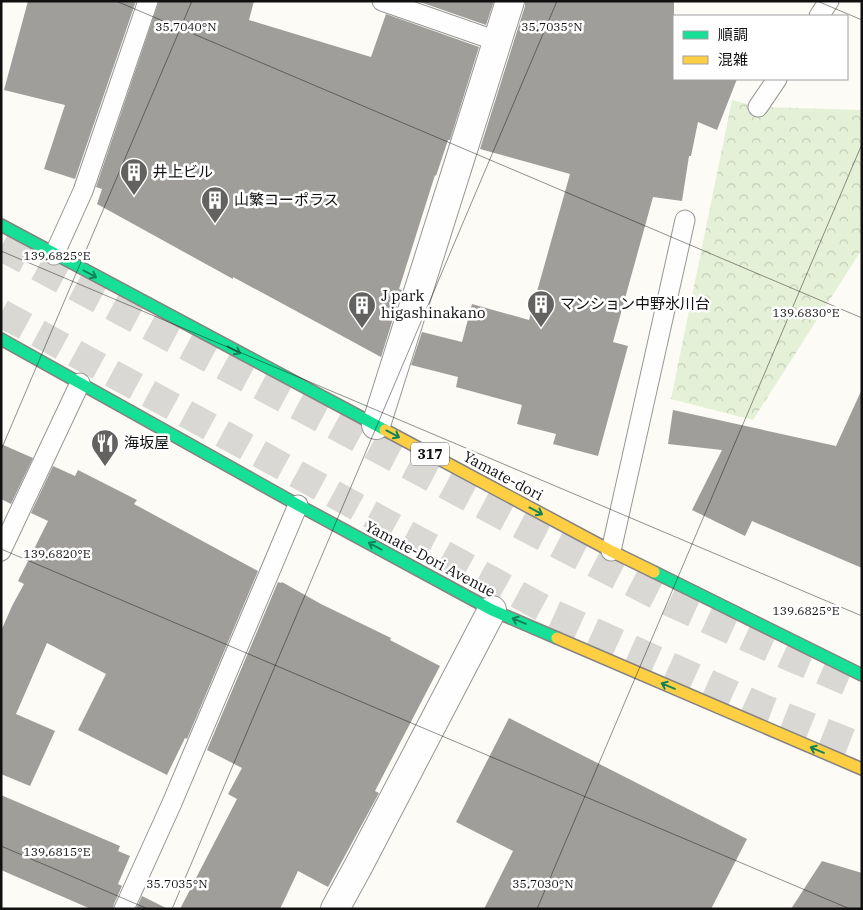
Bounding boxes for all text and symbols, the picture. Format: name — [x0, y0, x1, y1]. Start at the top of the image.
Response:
legend — [673, 15, 848, 80]
text: 35.7040°N — [155, 19, 217, 34]
text: 35.7035°N — [521, 19, 583, 34]
text: 順調 — [718, 25, 748, 44]
text: 混雑 — [718, 50, 748, 69]
building icon: 井上ビル — [119, 157, 149, 196]
place label: 井上ビル — [153, 162, 213, 181]
building icon: 山繁コーポラス — [200, 185, 230, 224]
place label: 山繁コーポラス — [234, 190, 339, 209]
text: 139.6825°E — [24, 248, 90, 263]
one-way arrow — [83, 269, 98, 279]
place label: J park higashinakano — [381, 286, 486, 322]
building icon: マンション中野氷川台 — [526, 289, 556, 328]
building icon: J park higashinakano — [347, 290, 377, 329]
place label: マンション中野氷川台 — [560, 294, 710, 313]
text: 139.6830°E — [773, 305, 839, 320]
one-way arrow — [226, 346, 241, 355]
restaurant icon: 海坂屋 — [90, 428, 120, 467]
one-way arrow — [385, 430, 400, 439]
place label: 海坂屋 — [124, 433, 169, 452]
road number: 317 — [411, 442, 449, 466]
street label: Yamate-dori — [460, 447, 547, 505]
one-way arrow — [528, 507, 543, 516]
street label: Yamate-Dori Avenue — [362, 516, 499, 601]
one-way arrow — [367, 541, 382, 551]
text: 139.6820°E — [24, 546, 90, 561]
text: 139.6825°E — [773, 603, 839, 618]
one-way arrow — [512, 616, 527, 625]
one-way arrow — [661, 680, 676, 690]
one-way arrow — [810, 745, 825, 755]
text: 139.6815°E — [24, 844, 90, 859]
text: 35.7035°N — [146, 876, 208, 891]
text: 35.7030°N — [512, 876, 574, 891]

